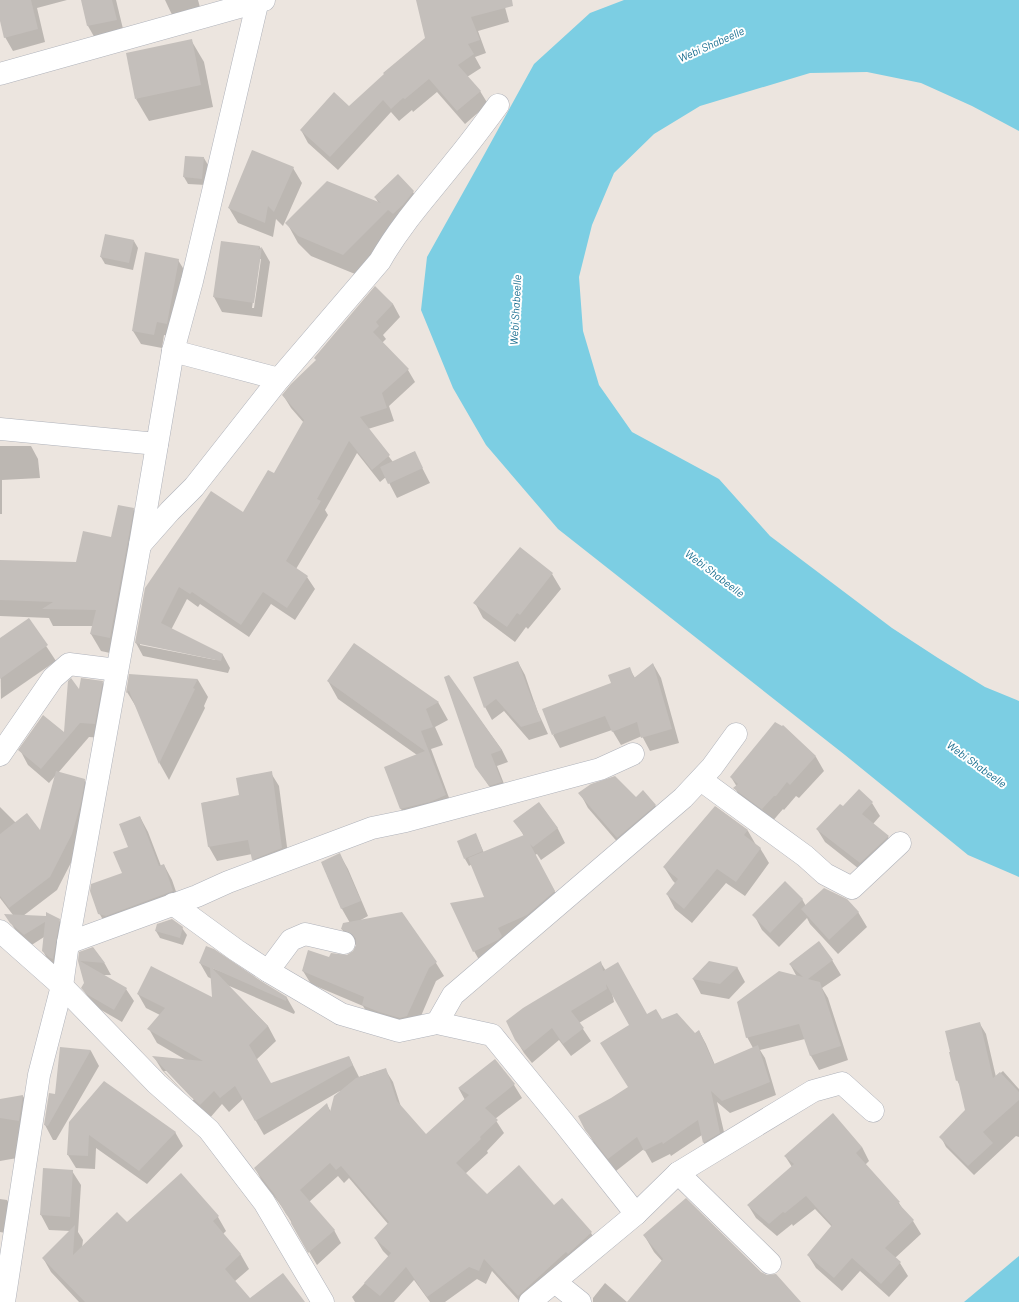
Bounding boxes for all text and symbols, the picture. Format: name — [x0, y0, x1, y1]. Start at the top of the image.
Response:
water label: Webi Shabeelle — [676, 24, 746, 64]
water label: Webi Shabeelle — [507, 274, 523, 346]
water label: Webi Shabeelle — [683, 547, 747, 600]
water label: Webi Shabeelle — [945, 738, 1010, 790]

